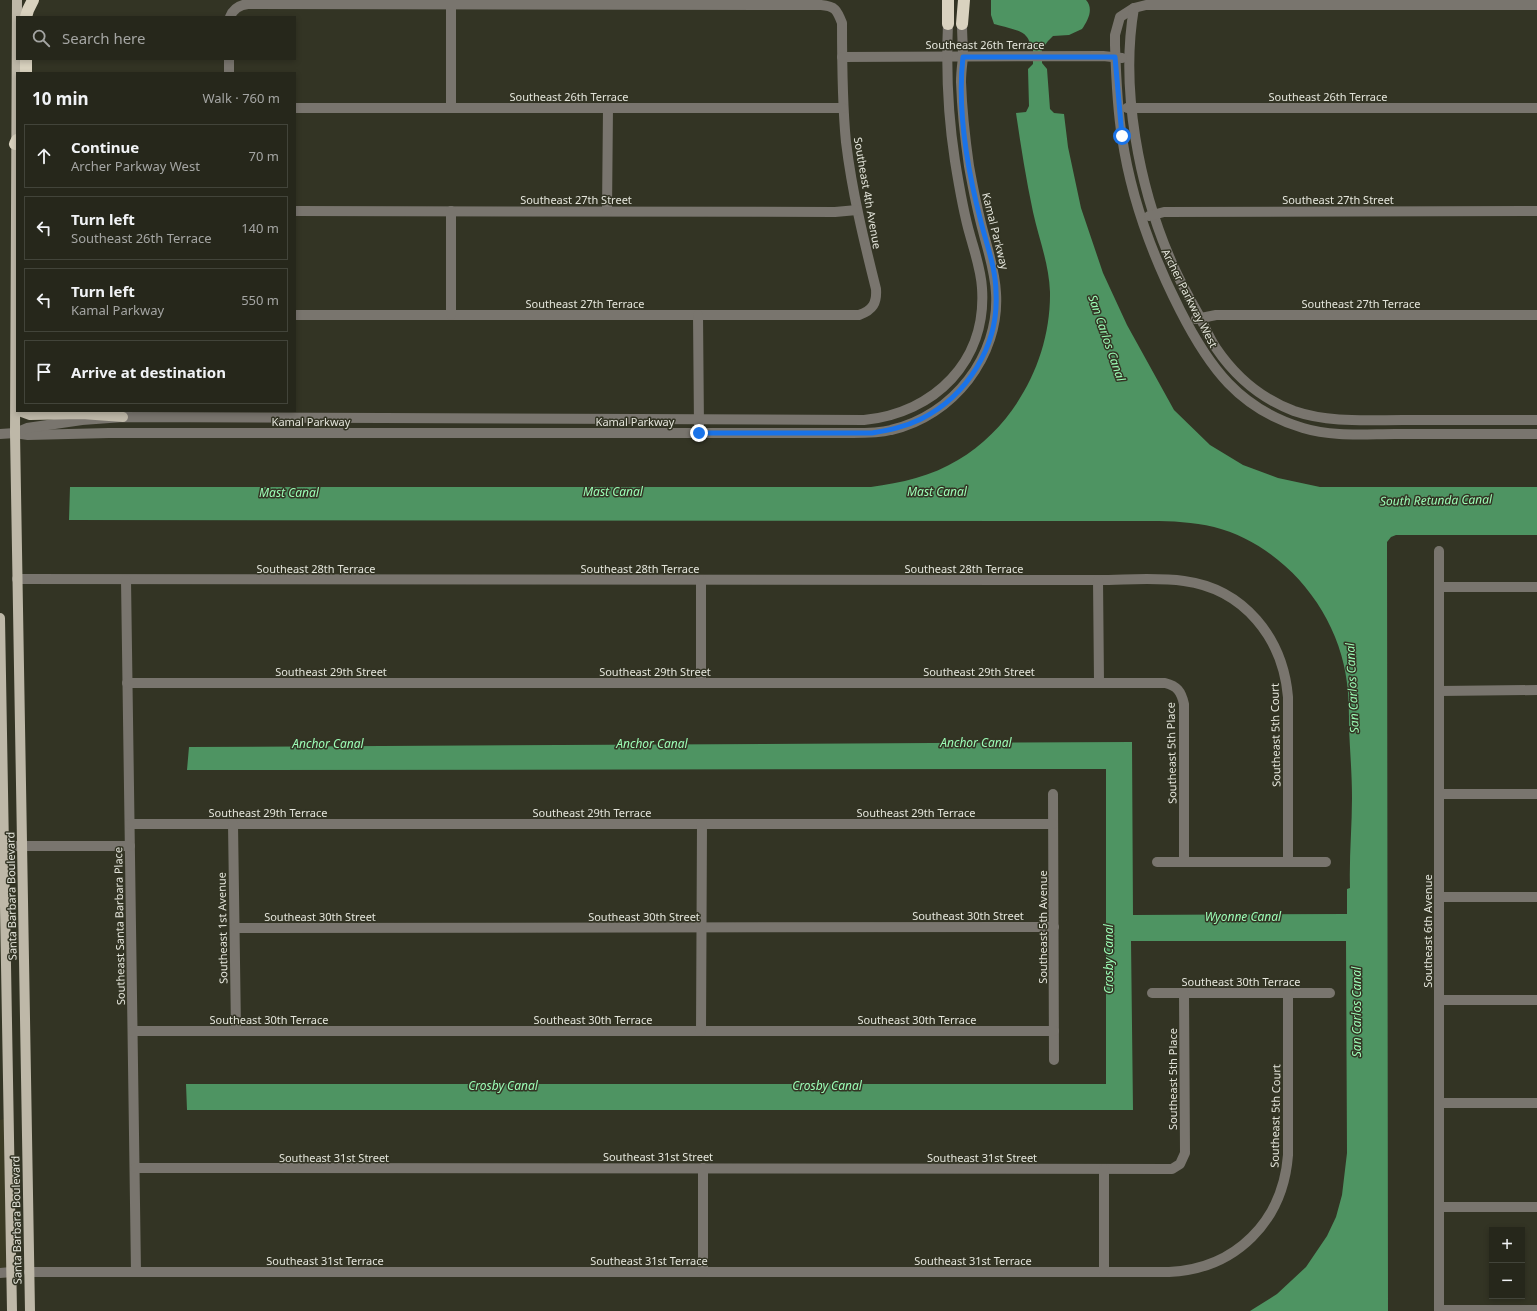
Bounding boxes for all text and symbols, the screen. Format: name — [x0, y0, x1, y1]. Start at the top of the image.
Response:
search box — [16, 16, 296, 60]
icon: search — [30, 27, 52, 49]
text: Search here — [62, 28, 145, 48]
street label: Southeast 26th Terrace — [925, 37, 1045, 52]
text: 10 min — [32, 87, 89, 110]
text: Walk · 760 m — [202, 89, 280, 107]
street label: Southeast 26th Terrace — [509, 89, 629, 104]
street label: Southeast 26th Terrace — [1268, 89, 1388, 104]
route start — [1113, 127, 1131, 145]
street label: Southeast 4th Avenue — [851, 136, 885, 250]
text: Continue — [71, 137, 139, 157]
icon: ahead — [33, 145, 55, 167]
text: 70 m — [249, 147, 279, 165]
text: Archer Parkway West — [71, 157, 200, 175]
street label: Kamal Parkway — [979, 191, 1013, 271]
street label: Southeast 27th Street — [520, 192, 632, 207]
street label: Southeast 27th Street — [1282, 192, 1394, 207]
text: Turn left — [71, 209, 135, 229]
icon: left — [33, 217, 55, 239]
text: 140 m — [241, 219, 279, 237]
text: Southeast 26th Terrace — [71, 229, 212, 247]
street label: Archer Parkway West — [1159, 246, 1221, 350]
text: Turn left — [71, 281, 135, 301]
icon: left — [33, 289, 55, 311]
text: 550 m — [241, 291, 279, 309]
water label: San Carlos Canal — [1084, 292, 1130, 384]
street label: Southeast 27th Terrace — [525, 296, 645, 311]
street label: Southeast 27th Terrace — [1301, 296, 1421, 311]
text: Kamal Parkway — [71, 301, 164, 319]
icon: arrive — [33, 361, 55, 383]
text: Arrive at destination — [71, 362, 226, 382]
street label: Kamal Parkway — [272, 414, 351, 429]
street label: Kamal Parkway — [596, 414, 675, 429]
route end — [690, 424, 708, 442]
water label: Mast Canal — [583, 483, 644, 500]
water label: Mast Canal — [907, 483, 968, 500]
water label: Mast Canal — [259, 484, 320, 501]
water label: South Retunda Canal — [1380, 491, 1493, 509]
street label: Southeast 28th Terrace — [256, 561, 376, 576]
street label: Southeast 28th Terrace — [580, 561, 700, 576]
street label: Southeast 28th Terrace — [904, 561, 1024, 576]
water label: San Carlos Canal — [1341, 641, 1363, 734]
street label: Southeast 29th Street — [275, 664, 387, 679]
street label: Southeast 29th Street — [599, 664, 711, 679]
street label: Southeast 29th Street — [923, 664, 1035, 679]
street label: Southeast 5th Court — [1267, 683, 1283, 787]
street label: Southeast 5th Place — [1163, 702, 1179, 804]
water label: Anchor Canal — [939, 734, 1013, 751]
water label: Anchor Canal — [291, 735, 365, 752]
water label: Anchor Canal — [615, 735, 689, 752]
street label: Southeast 29th Terrace — [208, 805, 328, 820]
street label: Southeast 29th Terrace — [532, 805, 652, 820]
street label: Southeast 29th Terrace — [856, 805, 976, 820]
street label: Santa Barbara Boulevard — [2, 832, 20, 960]
street label: Southeast Santa Barbara Place — [110, 847, 128, 1005]
street label: Southeast 5th Avenue — [1035, 870, 1050, 984]
street label: Southeast 1st Avenue — [214, 872, 230, 984]
street label: Southeast 6th Avenue — [1420, 874, 1435, 988]
street label: Southeast 30th Street — [912, 908, 1024, 923]
water label: Wyonne Canal — [1205, 908, 1282, 925]
street label: Southeast 30th Street — [264, 909, 376, 924]
street label: Southeast 30th Street — [588, 909, 700, 924]
water label: Crosby Canal — [1100, 923, 1117, 994]
water label: San Carlos Canal — [1348, 966, 1365, 1057]
street label: Southeast 30th Terrace — [1181, 974, 1301, 989]
street label: Southeast 30th Terrace — [209, 1012, 329, 1027]
street label: Southeast 30th Terrace — [533, 1012, 653, 1027]
street label: Southeast 30th Terrace — [857, 1012, 977, 1027]
street label: Southeast 5th Place — [1165, 1028, 1180, 1130]
street label: Southeast 5th Court — [1267, 1064, 1283, 1168]
water label: Crosby Canal — [468, 1077, 539, 1094]
water label: Crosby Canal — [792, 1077, 863, 1094]
street label: Southeast 31st Street — [603, 1149, 713, 1164]
street label: Southeast 31st Street — [279, 1150, 389, 1165]
street label: Southeast 31st Street — [927, 1150, 1037, 1165]
street label: Santa Barbara Boulevard — [7, 1156, 25, 1284]
map controls — [1489, 1227, 1525, 1299]
button: + — [1489, 1227, 1525, 1263]
street label: Southeast 31st Terrace — [266, 1253, 384, 1268]
street label: Southeast 31st Terrace — [590, 1253, 708, 1268]
street label: Southeast 31st Terrace — [914, 1253, 1032, 1268]
button: − — [1489, 1263, 1525, 1299]

